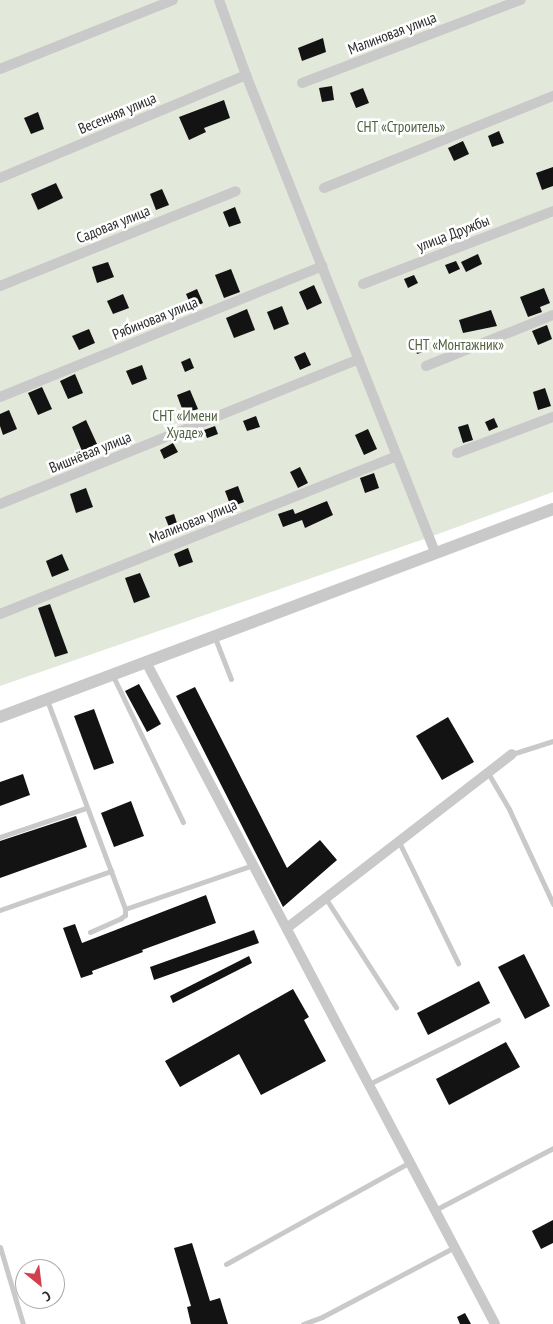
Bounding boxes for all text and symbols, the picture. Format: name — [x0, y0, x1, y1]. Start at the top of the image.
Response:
street label: Малиновая улица — [345, 8, 439, 58]
street label: Весенняя улица — [75, 89, 159, 137]
park label: СНТ «Строитель» — [356, 118, 446, 136]
street label: Садовая улица — [74, 201, 152, 247]
street label: улица Дружбы — [414, 211, 492, 255]
street label: Рябиновая улица — [110, 293, 200, 343]
park label: СНТ «Монтажник» — [408, 336, 504, 354]
park label: СНТ «Имени Хуаде» — [152, 406, 218, 441]
street label: Вишнёвая улица — [46, 427, 134, 477]
street label: Малиновая улица — [147, 495, 239, 547]
north arrow — [15, 1259, 65, 1309]
text: С — [40, 1287, 54, 1306]

